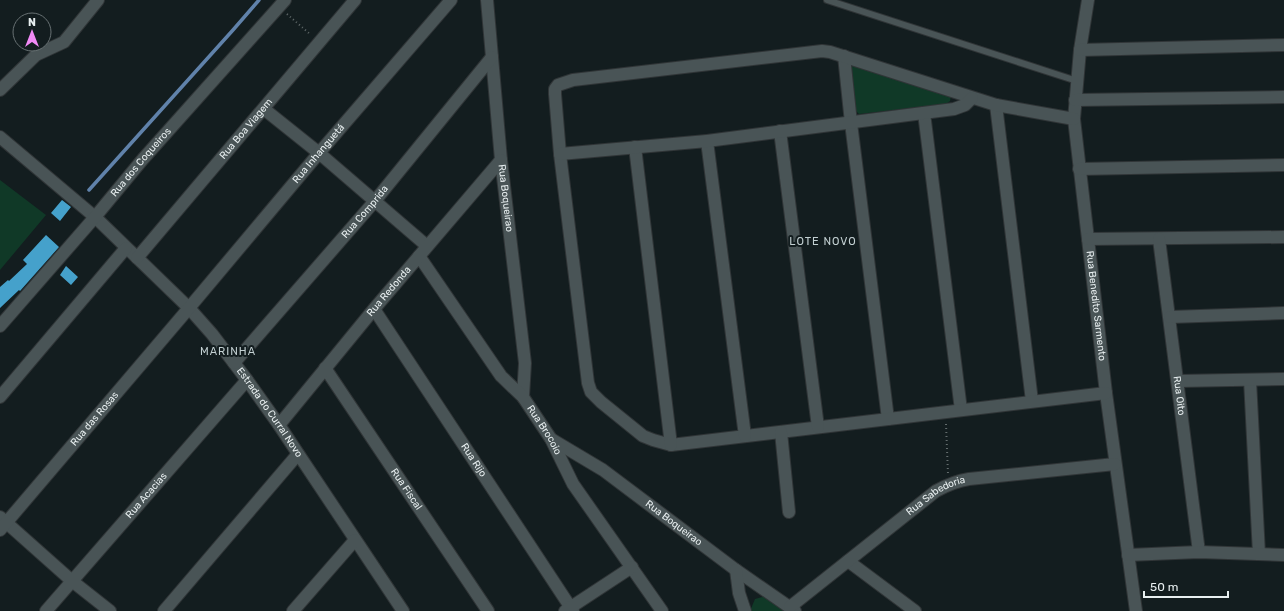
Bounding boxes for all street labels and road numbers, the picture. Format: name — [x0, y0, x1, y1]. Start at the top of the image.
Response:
street label: Rua Boa Viagem — [217, 96, 275, 162]
street label: Rua Inhanguetá — [290, 122, 347, 186]
street label: Rua dos Coqueiros — [108, 126, 174, 199]
street label: Rua Boqueirao — [496, 164, 515, 233]
street label: Rua Comprida — [339, 183, 391, 241]
street label: Rua Benedito Sarmento — [1083, 250, 1108, 362]
street label: Rua Redonda — [364, 264, 414, 319]
street label: Estrada do Curral Novo — [234, 365, 305, 460]
street label: Rua Oito — [1171, 375, 1188, 416]
street label: Rua das Rosas — [68, 389, 121, 448]
street label: Rua Brocoio — [524, 403, 564, 457]
street label: Rua Rijo — [458, 441, 489, 479]
street label: Rua Fiscal — [388, 466, 425, 512]
street label: Rua Acacias — [123, 470, 170, 521]
street label: Rua Sabedoria — [904, 474, 966, 518]
street label: Rua Boqueirao — [643, 498, 705, 549]

